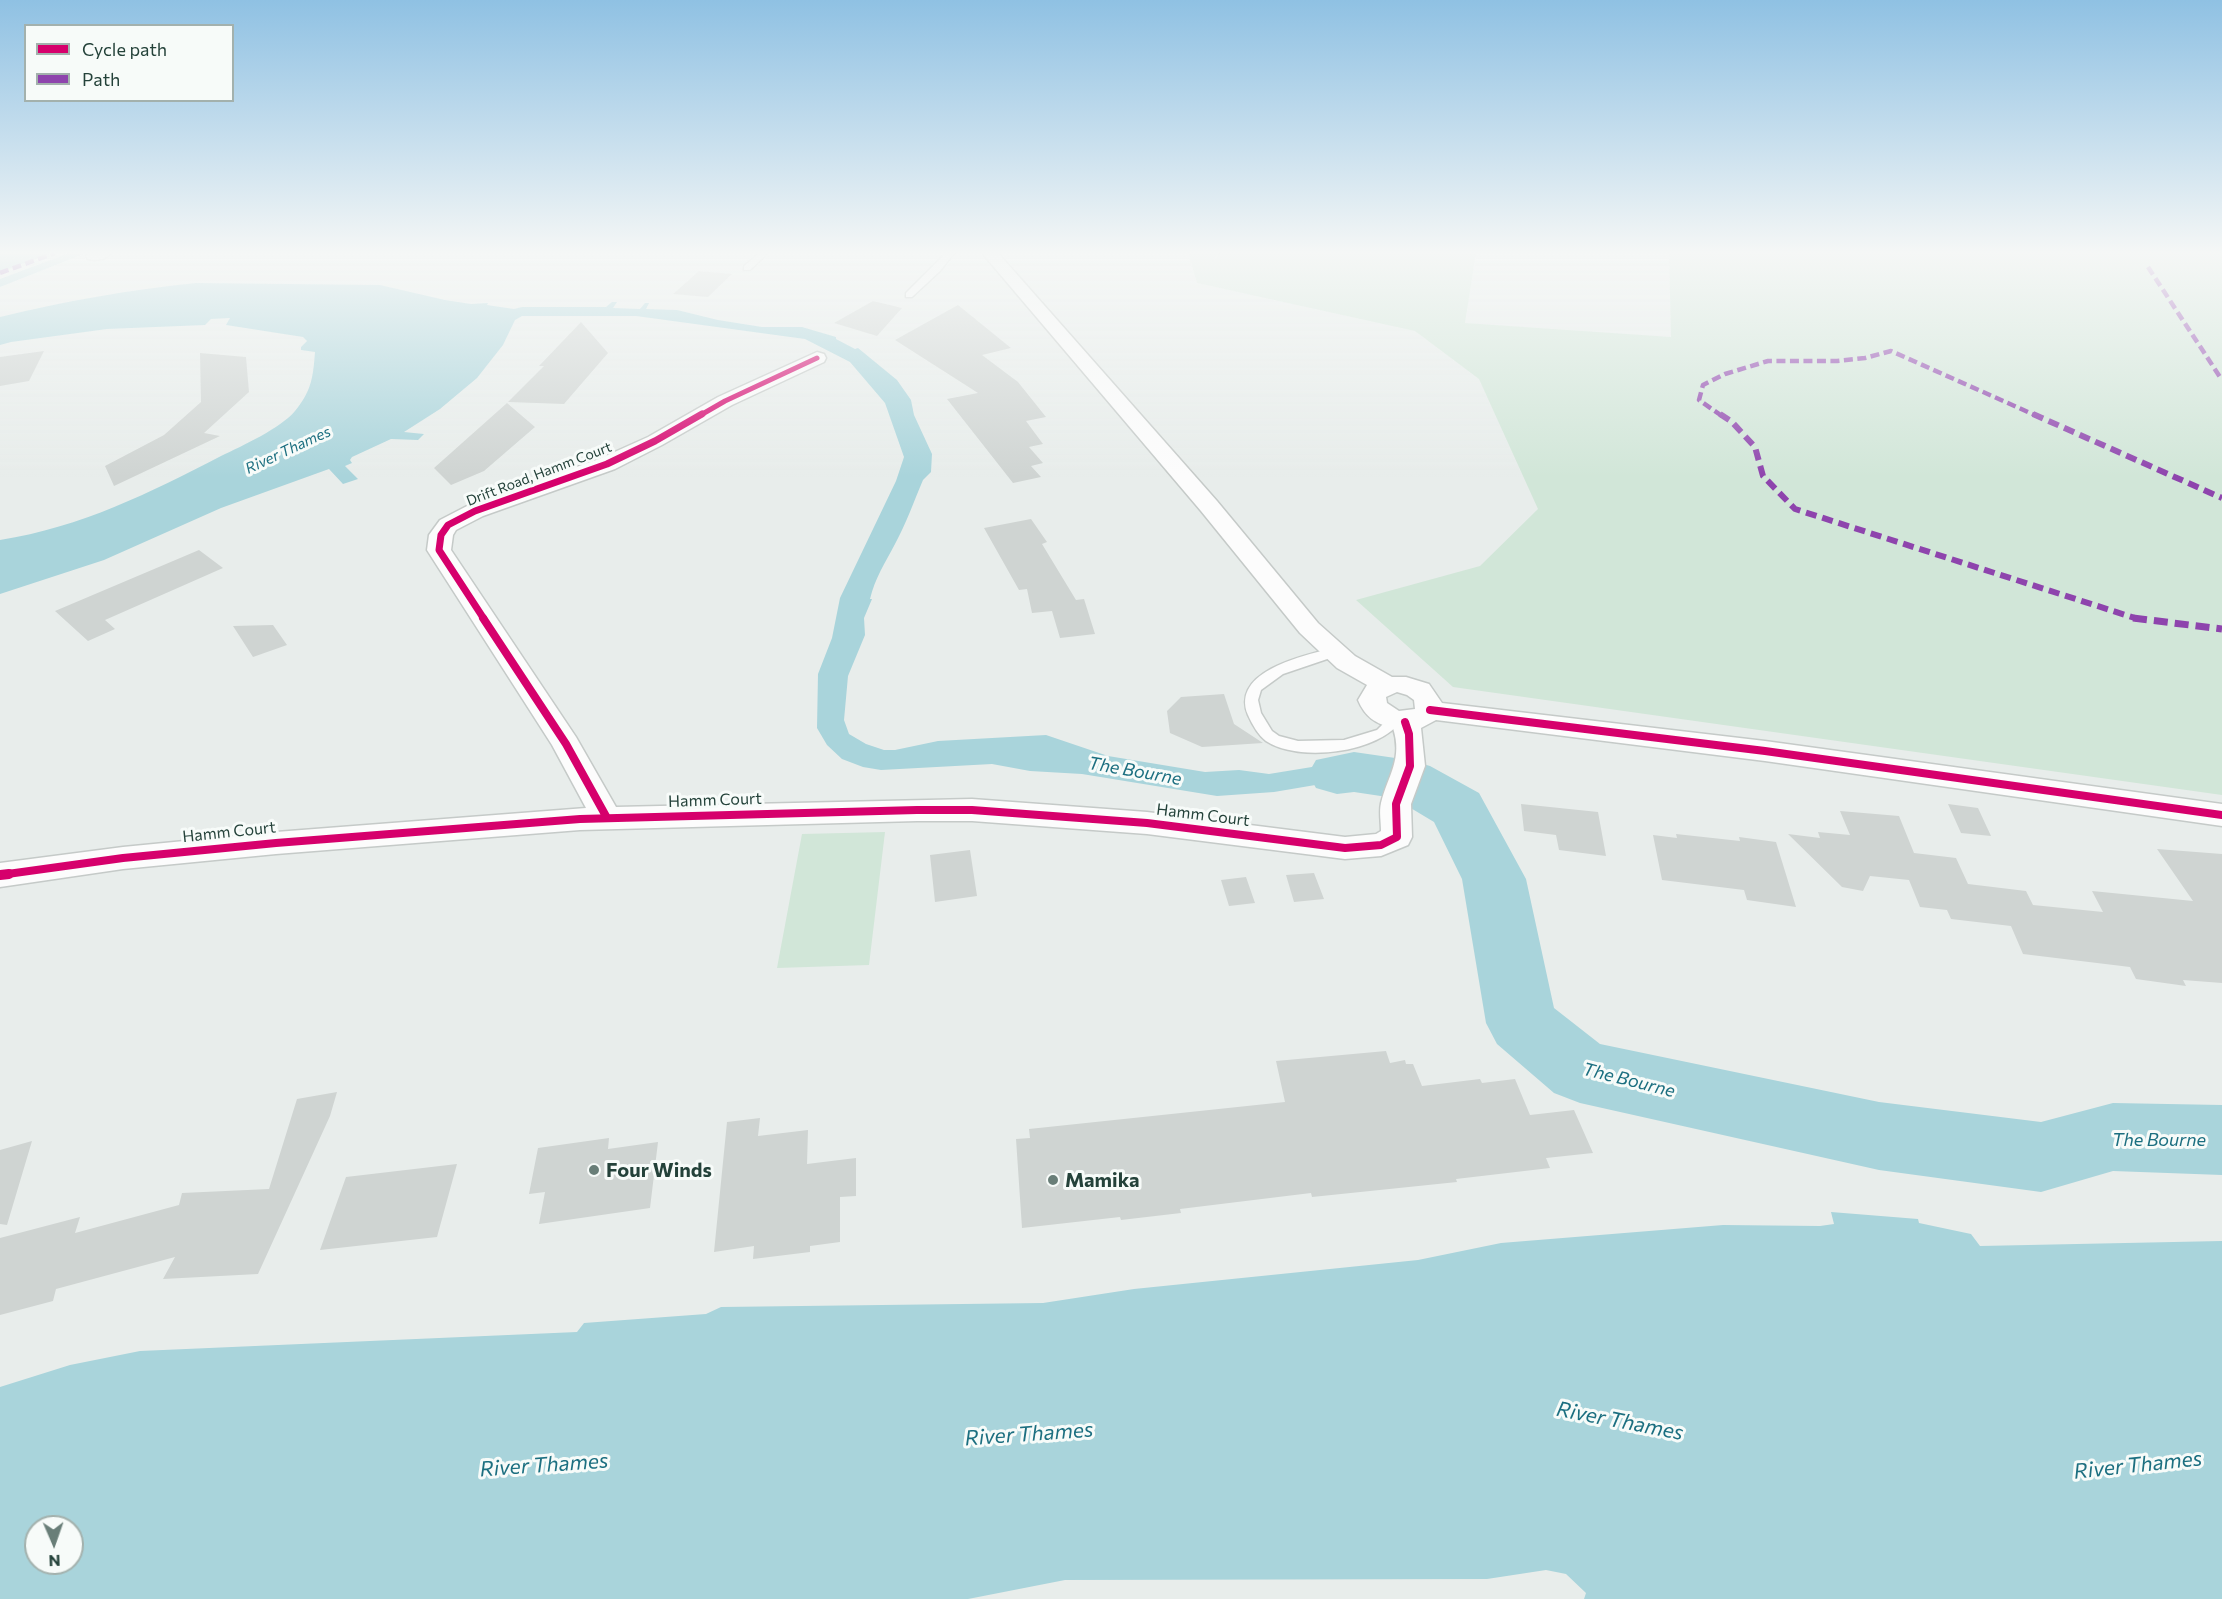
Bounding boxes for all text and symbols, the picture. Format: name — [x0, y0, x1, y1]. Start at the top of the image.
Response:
legend — [24, 24, 234, 102]
text: Cycle path — [82, 38, 167, 60]
text: Path — [82, 68, 120, 90]
water label: River Thames — [242, 422, 334, 478]
street label: Drift Road, Hamm Court — [464, 439, 614, 509]
water label: The Bourne — [1087, 752, 1183, 790]
street label: Hamm Court — [668, 789, 762, 811]
street label: Hamm Court — [1155, 800, 1251, 830]
street label: Hamm Court — [181, 818, 277, 846]
water label: The Bourne — [1581, 1058, 1677, 1102]
water label: The Bourne — [2112, 1129, 2206, 1151]
place label: Four Winds — [606, 1158, 712, 1182]
marker: Four Winds — [587, 1163, 601, 1177]
place label: Mamika — [1065, 1168, 1140, 1192]
marker: Mamika — [1046, 1173, 1060, 1187]
water label: River Thames — [1554, 1396, 1686, 1446]
water label: River Thames — [964, 1417, 1094, 1451]
water label: River Thames — [2073, 1446, 2203, 1484]
water label: River Thames — [479, 1448, 609, 1482]
north arrow — [24, 1515, 84, 1575]
text: N — [48, 1552, 61, 1571]

